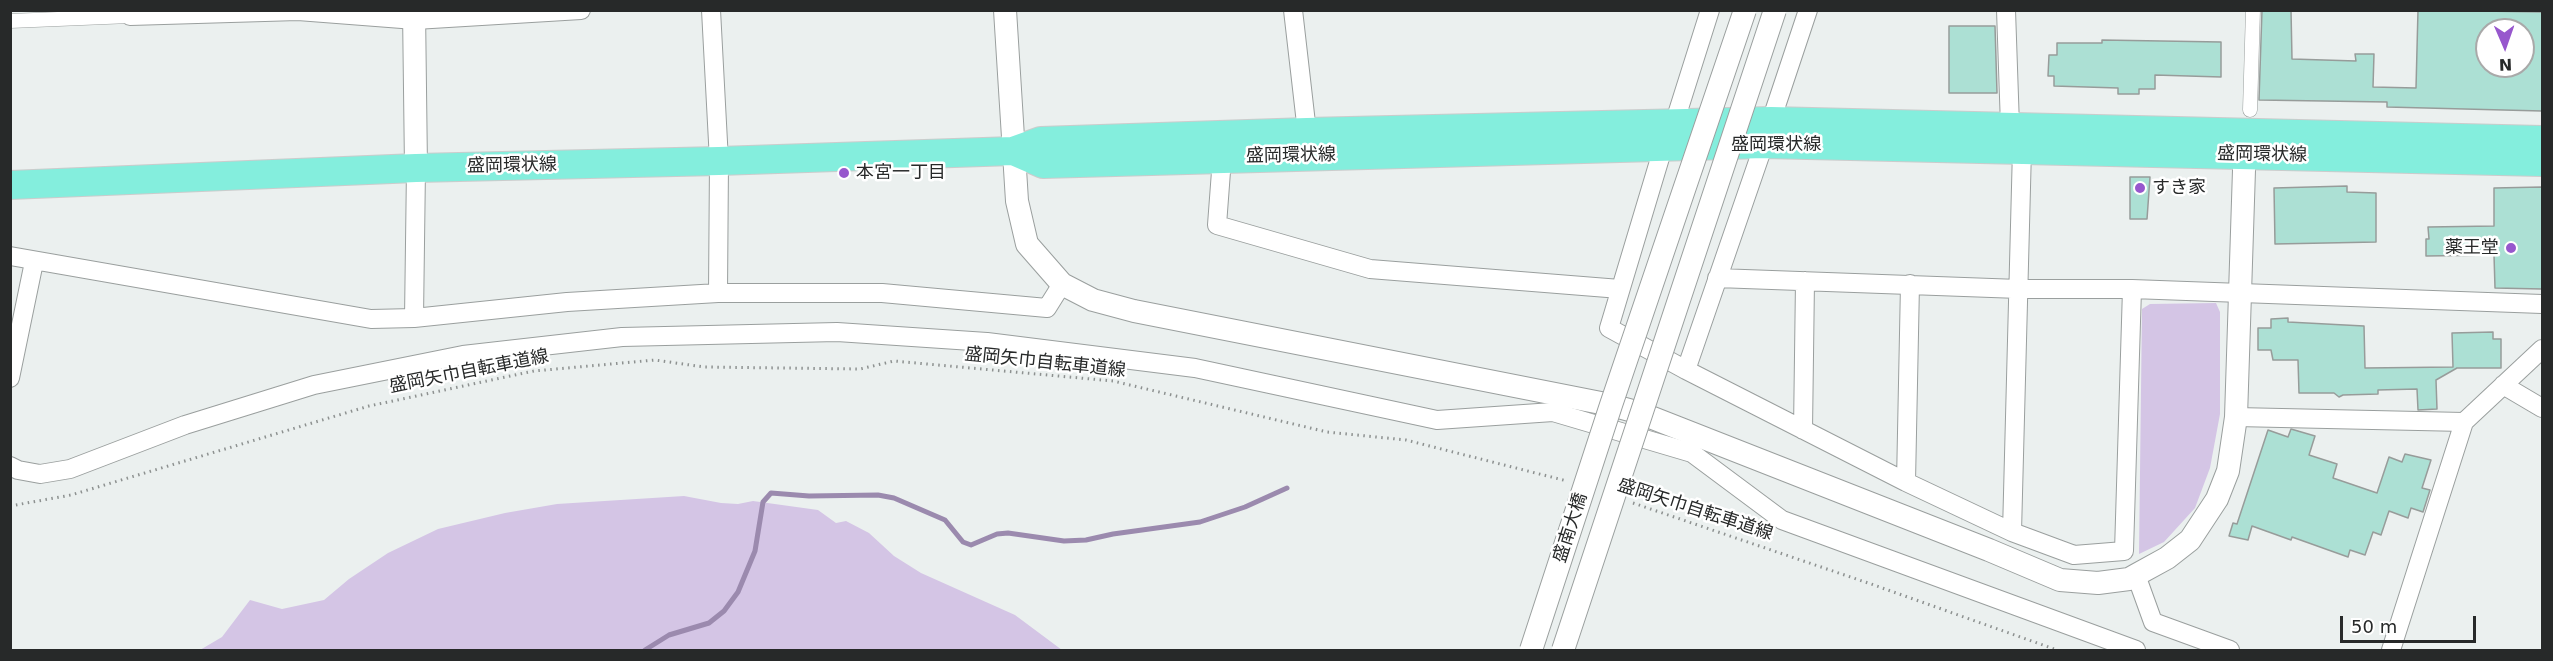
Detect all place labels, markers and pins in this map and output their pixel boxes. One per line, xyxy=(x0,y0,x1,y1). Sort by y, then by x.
place label: 本宮一丁目 xyxy=(856,162,946,184)
marker: 本宮一丁目 xyxy=(837,166,851,180)
place label: すき家 xyxy=(2152,177,2206,199)
marker: すき家 xyxy=(2133,181,2147,195)
place label: 薬王堂 xyxy=(2445,237,2499,259)
marker: 薬王堂 xyxy=(2504,241,2518,255)

